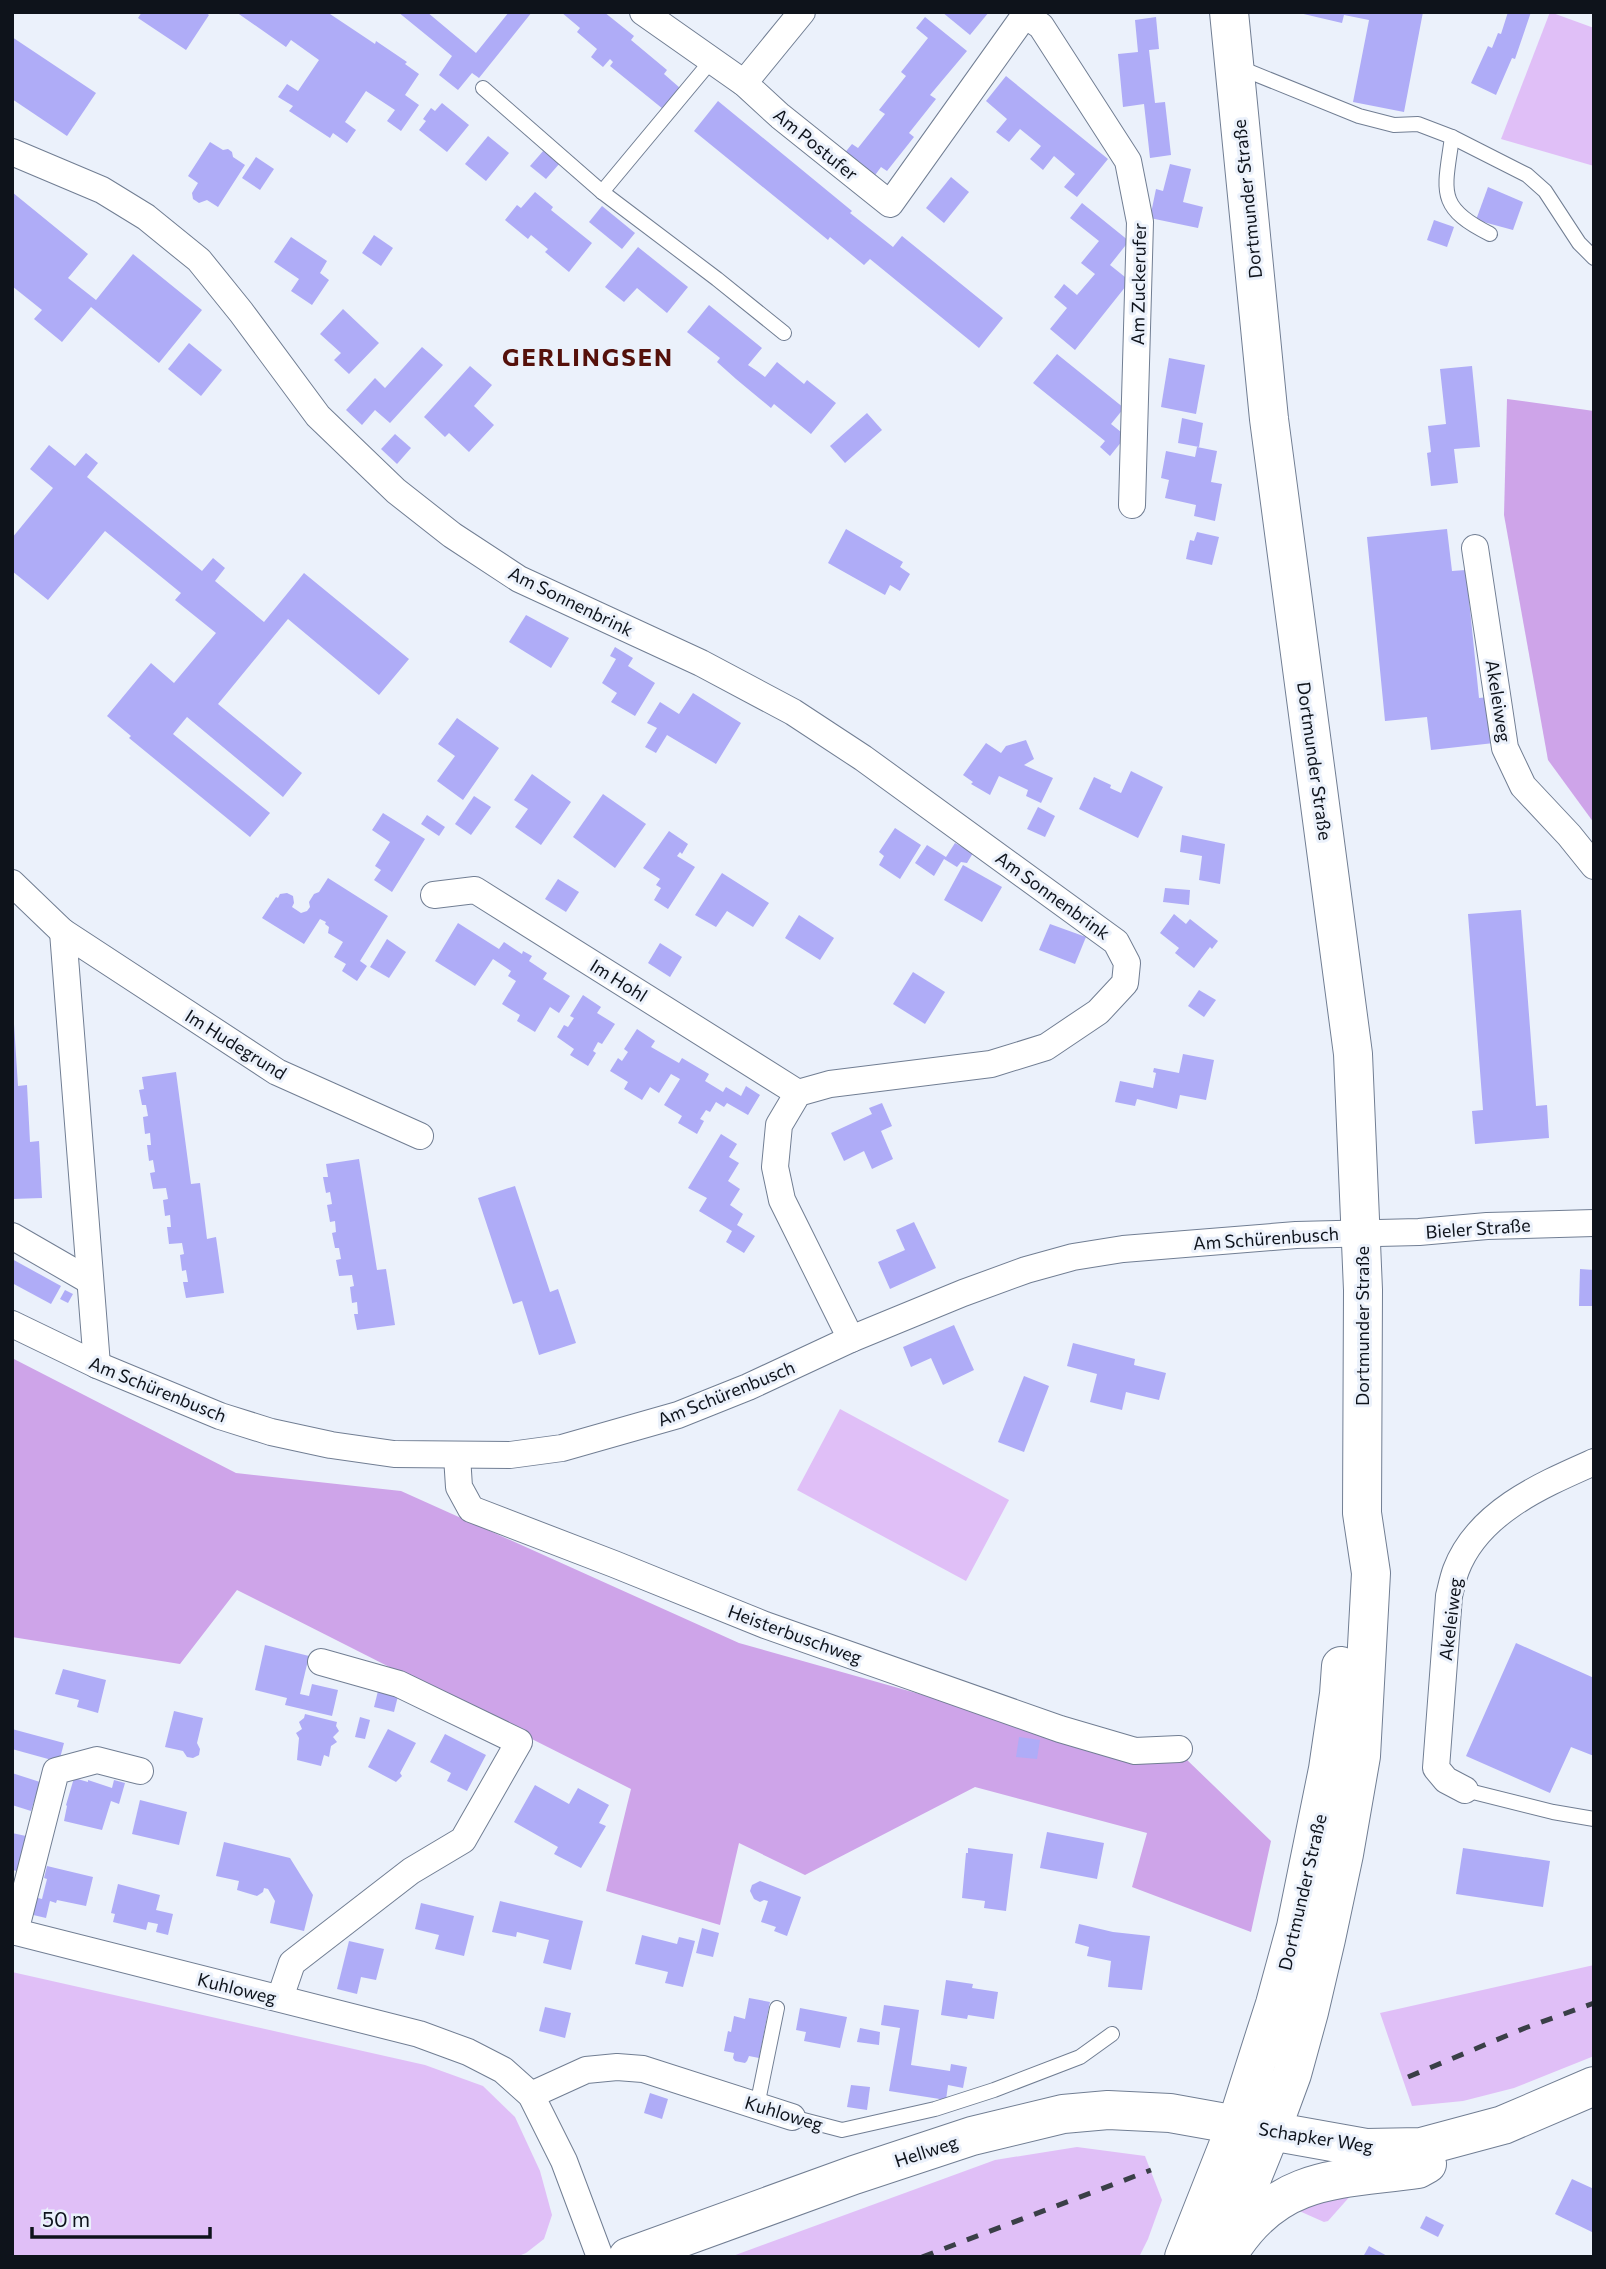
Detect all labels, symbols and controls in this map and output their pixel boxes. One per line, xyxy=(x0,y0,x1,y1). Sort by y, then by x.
street label: Am Postufer xyxy=(769,103,863,185)
street label: Dortmunder Straße xyxy=(1228,118,1266,280)
street label: Am Zuckerufer xyxy=(1126,223,1150,345)
district label: GERLINGSEN xyxy=(502,342,674,371)
street label: Am Sonnenbrink xyxy=(505,561,637,641)
street label: Akeleiweg xyxy=(1482,658,1516,744)
street label: Dortmunder Straße xyxy=(1293,680,1337,842)
street label: Am Sonnenbrink xyxy=(992,846,1115,944)
street label: Im Hohl xyxy=(586,954,652,1006)
street label: Im Hudegrund xyxy=(181,1004,291,1084)
street label: Bieler Straße xyxy=(1425,1213,1531,1243)
street label: Am Schürenbusch xyxy=(1192,1222,1340,1254)
street label: Dortmunder Straße xyxy=(1351,1246,1373,1406)
street label: Am Schürenbusch xyxy=(86,1351,230,1427)
street label: Am Schürenbusch xyxy=(654,1355,798,1431)
street label: Akeleiweg xyxy=(1434,1576,1466,1662)
street label: Heisterbuschweg xyxy=(725,1600,865,1669)
street label: Dortmunder Straße xyxy=(1273,1812,1331,1972)
street label: Kuhloweg xyxy=(195,1968,279,2008)
street label: Kuhloweg xyxy=(742,2091,826,2135)
street label: Schapker Weg xyxy=(1257,2117,1375,2157)
street label: Hellweg xyxy=(891,2130,961,2172)
scale bar xyxy=(32,2196,210,2240)
text: 50 m xyxy=(42,2206,90,2231)

